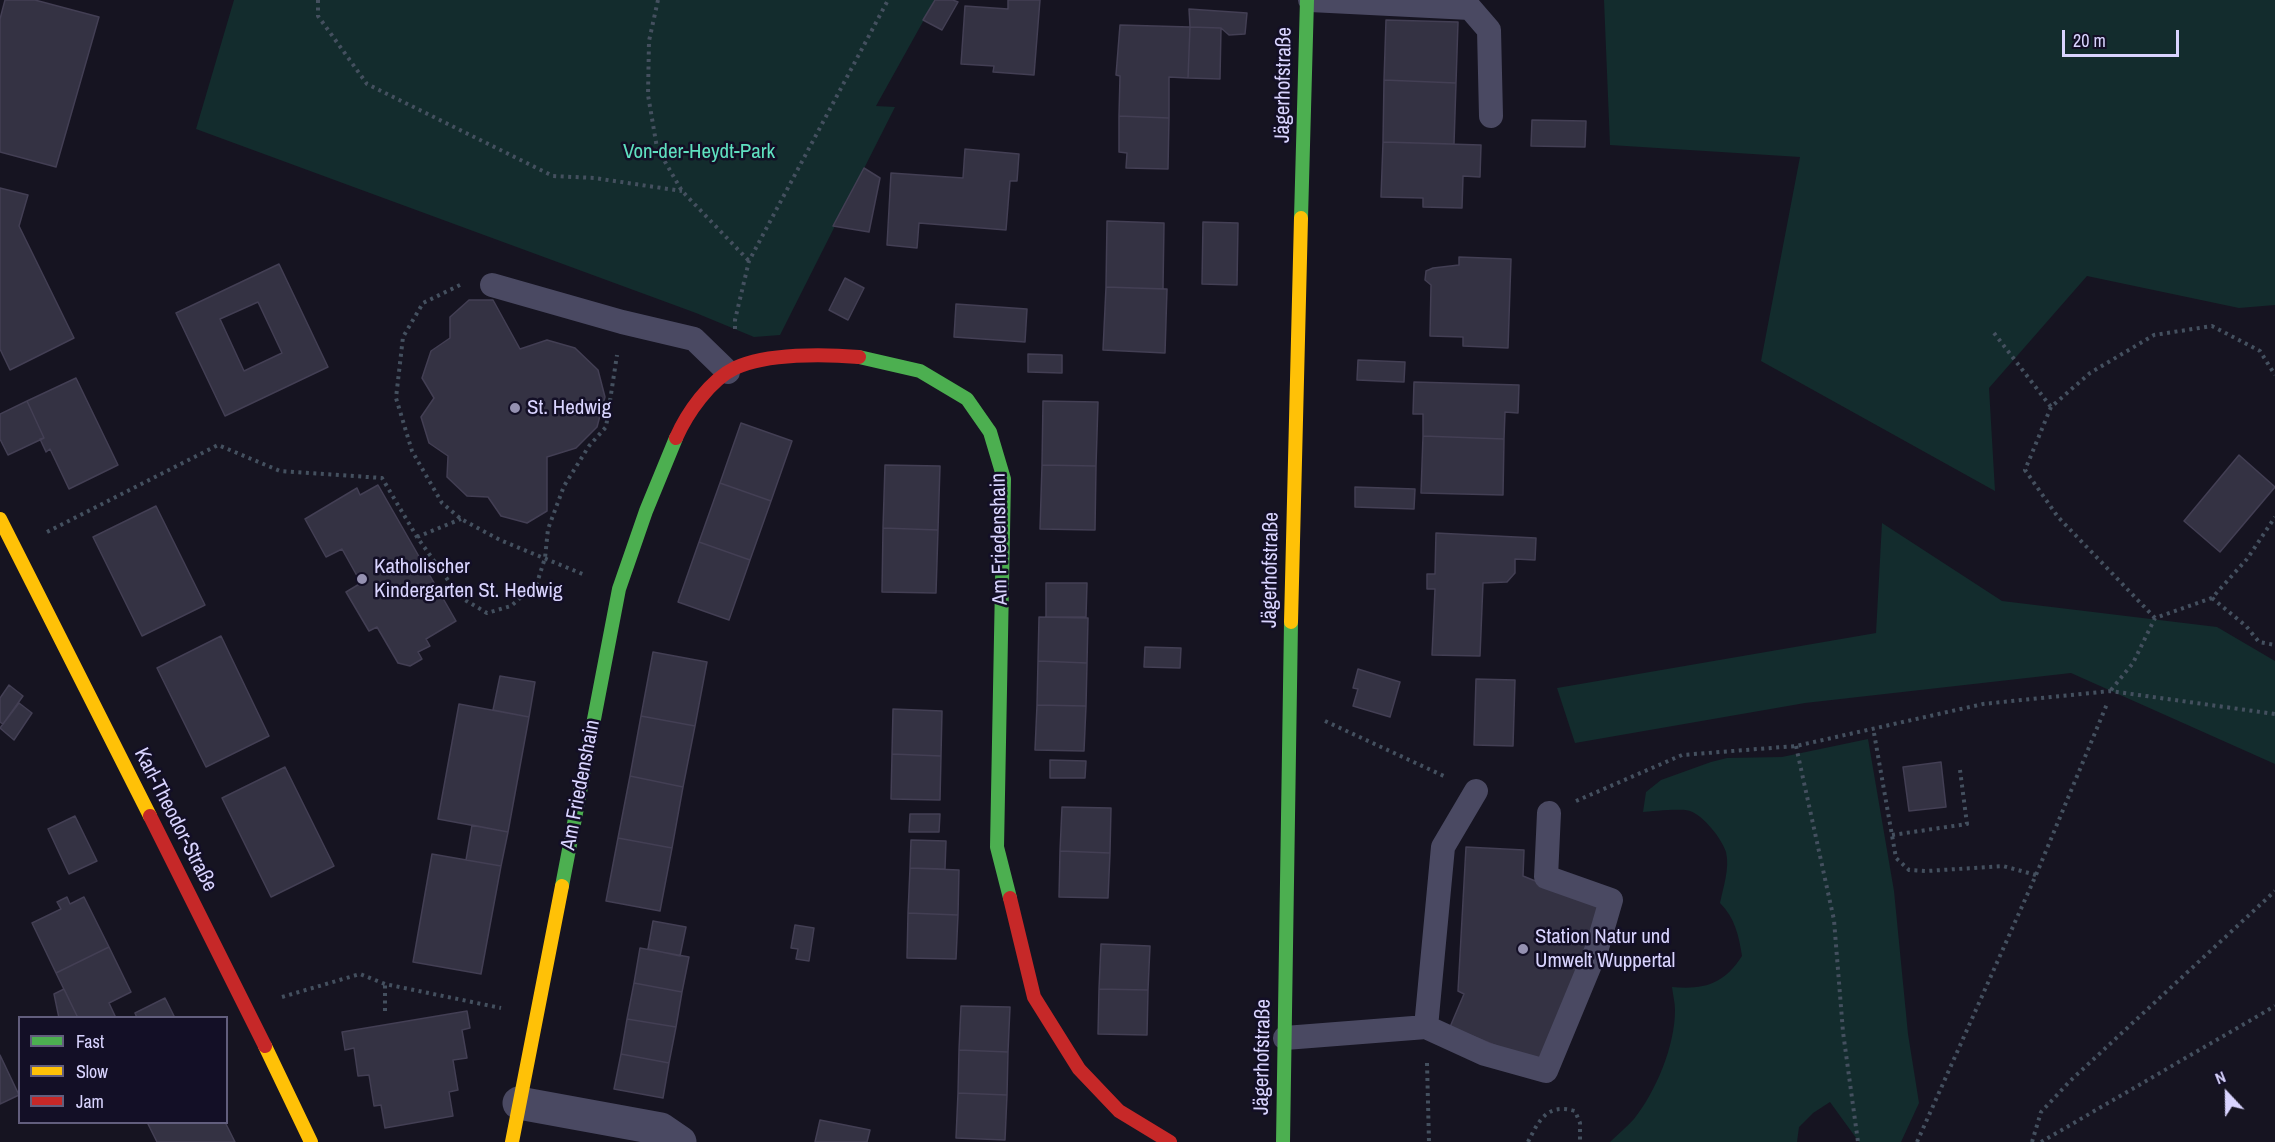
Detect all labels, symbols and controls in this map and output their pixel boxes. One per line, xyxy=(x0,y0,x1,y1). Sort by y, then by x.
scale bar xyxy=(2065,18,2182,56)
street label: Jägerhofstraße xyxy=(1270,27,1298,143)
text: 20 m xyxy=(2073,28,2106,53)
park label: Von-der-Heydt-Park xyxy=(623,139,775,165)
place label: St. Hedwig xyxy=(527,395,611,421)
marker: St. Hedwig xyxy=(508,401,522,415)
street label: Am Friedenshain xyxy=(986,473,1014,605)
street label: Jägerhofstraße xyxy=(1257,512,1285,628)
place label: Katholischer Kindergarten St. Hedwig xyxy=(374,554,563,604)
marker: Katholischer Kindergarten St. Hedwig xyxy=(355,572,369,586)
street label: Am Friedenshain xyxy=(556,718,606,852)
street label: Karl-Theodor-Straße xyxy=(128,744,222,896)
place label: Station Natur und Umwelt Wuppertal xyxy=(1535,924,1675,974)
marker: Station Natur und Umwelt Wuppertal xyxy=(1516,942,1530,956)
street label: Jägerhofstraße xyxy=(1249,999,1277,1115)
legend xyxy=(18,1016,228,1124)
text: Fast xyxy=(76,1029,104,1054)
text: Slow xyxy=(76,1059,108,1084)
north arrow xyxy=(2197,1064,2257,1124)
text: N xyxy=(2212,1065,2229,1089)
text: Jam xyxy=(76,1089,104,1114)

